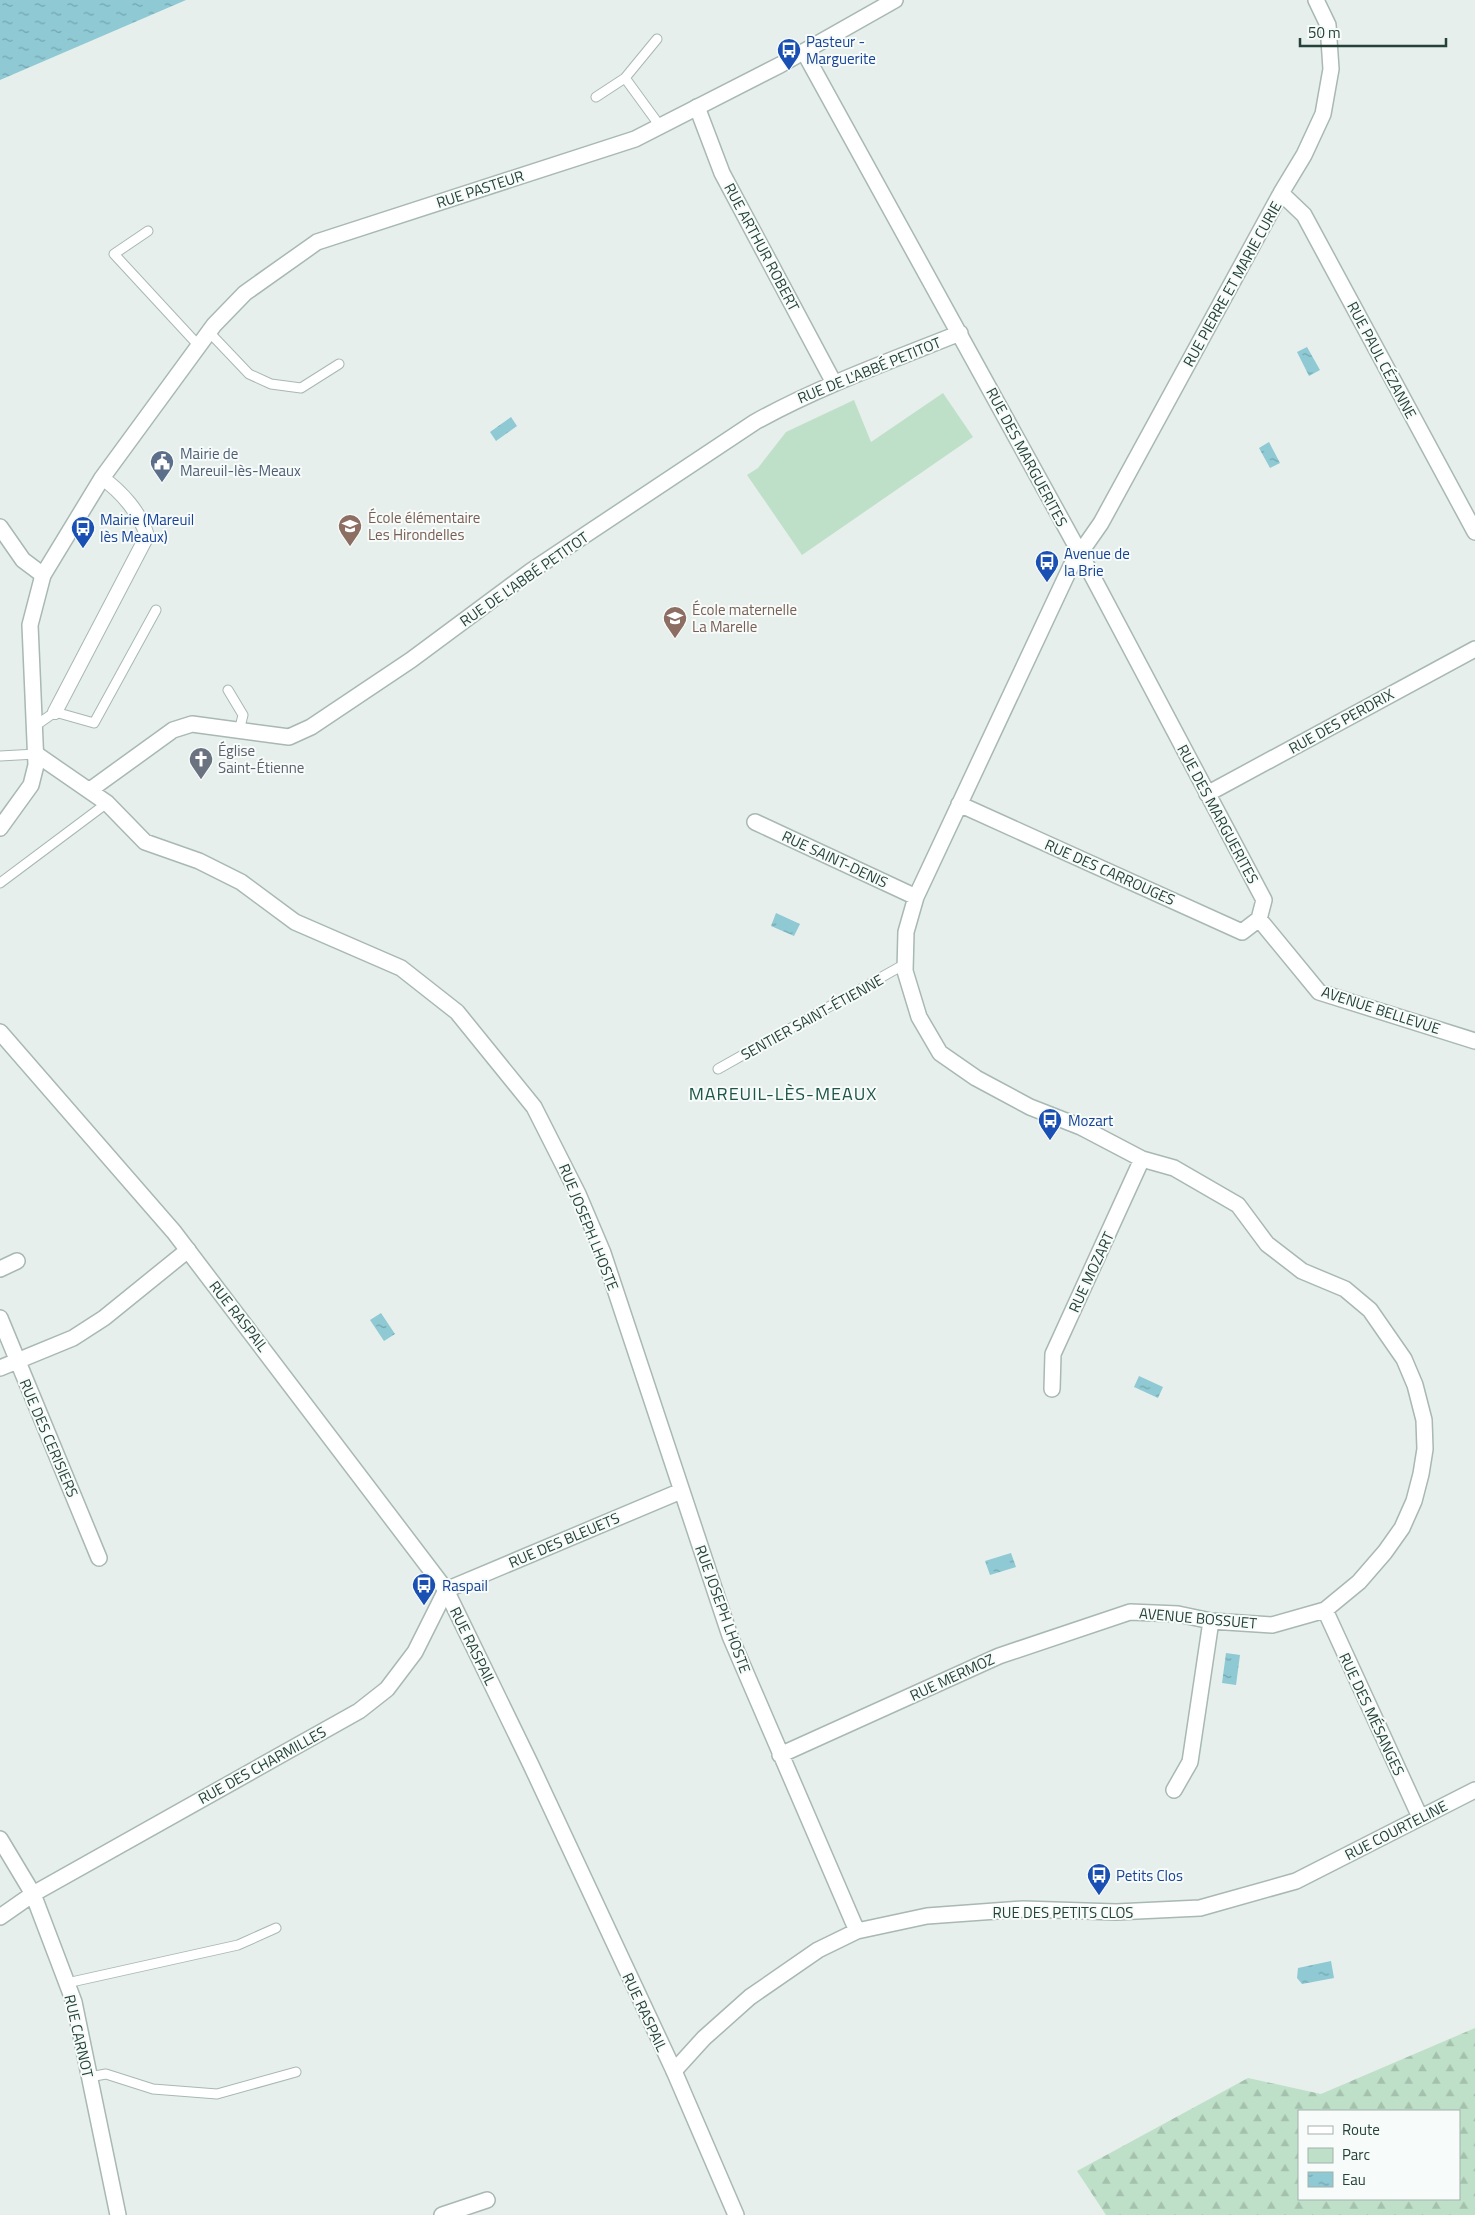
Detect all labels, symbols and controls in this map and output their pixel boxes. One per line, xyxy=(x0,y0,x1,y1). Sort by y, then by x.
scale bar xyxy=(1300,15,1446,47)
text: 50 m xyxy=(1308,21,1341,44)
place label: Pasteur - Marguerite xyxy=(806,30,876,70)
bus stop icon: Pasteur - Marguerite xyxy=(776,37,802,71)
street label: RUE PASTEUR xyxy=(433,164,527,214)
street label: RUE ARTHUR ROBERT xyxy=(718,179,806,315)
street label: RUE PIERRE ET MARIE CURIE xyxy=(1177,197,1287,371)
street label: RUE PAUL CÉZANNE xyxy=(1341,297,1423,423)
street label: RUE DE L'ABBÉ PETITOT xyxy=(794,331,944,409)
street label: RUE DES MARGUERITES xyxy=(980,383,1074,531)
place label: Mairie de Mareuil-lès-Meaux xyxy=(180,442,301,482)
public building icon: Mairie de Mareuil-lès-Meaux xyxy=(149,449,175,483)
place label: École élémentaire Les Hirondelles xyxy=(368,506,480,546)
place label: Mairie (Mareuil lès Meaux) xyxy=(100,508,194,548)
school or university icon: École élémentaire Les Hirondelles xyxy=(337,513,363,547)
bus stop icon: Mairie (Mareuil lès Meaux) xyxy=(70,515,96,549)
street label: RUE DE L'ABBÉ PETITOT xyxy=(455,526,593,632)
place label: Avenue de la Brie xyxy=(1064,542,1130,582)
bus stop icon: Avenue de la Brie xyxy=(1034,549,1060,583)
place label: École maternelle La Marelle xyxy=(692,598,797,638)
school or university icon: École maternelle La Marelle xyxy=(662,605,688,639)
street label: RUE DES PERDRIX xyxy=(1284,682,1398,759)
place label: Église Saint-Étienne xyxy=(218,739,304,779)
street label: RUE DES MARGUERITES xyxy=(1171,740,1265,888)
church icon: Église Saint-Étienne xyxy=(188,746,214,780)
street label: RUE SAINT-DENIS xyxy=(778,824,892,894)
street label: RUE DES CARROUGES xyxy=(1041,833,1179,911)
street label: SENTIER SAINT-ÉTIENNE xyxy=(736,968,888,1066)
street label: AVENUE BELLEVUE xyxy=(1319,980,1443,1040)
district label: MAREUIL-LÈS-MEAUX xyxy=(689,1080,877,1107)
bus stop icon: Mozart xyxy=(1037,1107,1063,1141)
place label: Mozart xyxy=(1068,1109,1114,1132)
street label: RUE JOSEPH LHOSTE xyxy=(553,1160,625,1294)
street label: RUE MOZART xyxy=(1062,1228,1120,1316)
street label: RUE RASPAIL xyxy=(204,1275,274,1357)
street label: RUE DES CERISIERS xyxy=(14,1375,84,1501)
street label: RUE DES BLEUETS xyxy=(505,1506,623,1574)
street label: RUE JOSEPH LHOSTE xyxy=(689,1542,757,1676)
bus stop icon: Raspail xyxy=(411,1572,437,1606)
place label: Raspail xyxy=(442,1574,488,1597)
street label: AVENUE BOSSUET xyxy=(1138,1601,1258,1635)
street label: RUE RASPAIL xyxy=(444,1603,502,1689)
street label: RUE MERMOZ xyxy=(906,1647,998,1707)
street label: RUE DES MÉSANGES xyxy=(1333,1649,1411,1779)
street label: RUE DES CHARMILLES xyxy=(194,1720,330,1810)
street label: RUE COURTELINE xyxy=(1341,1794,1451,1866)
bus stop icon: Petits Clos xyxy=(1086,1862,1112,1896)
place label: Petits Clos xyxy=(1116,1864,1183,1887)
street label: RUE DES PETITS CLOS xyxy=(992,1901,1134,1924)
street label: RUE RASPAIL xyxy=(617,1969,673,2055)
street label: RUE CARNOT xyxy=(58,1992,100,2080)
legend xyxy=(1298,2110,1460,2200)
text: Route xyxy=(1342,2118,1380,2141)
text: Parc xyxy=(1342,2143,1370,2166)
text: Eau xyxy=(1342,2168,1366,2191)

